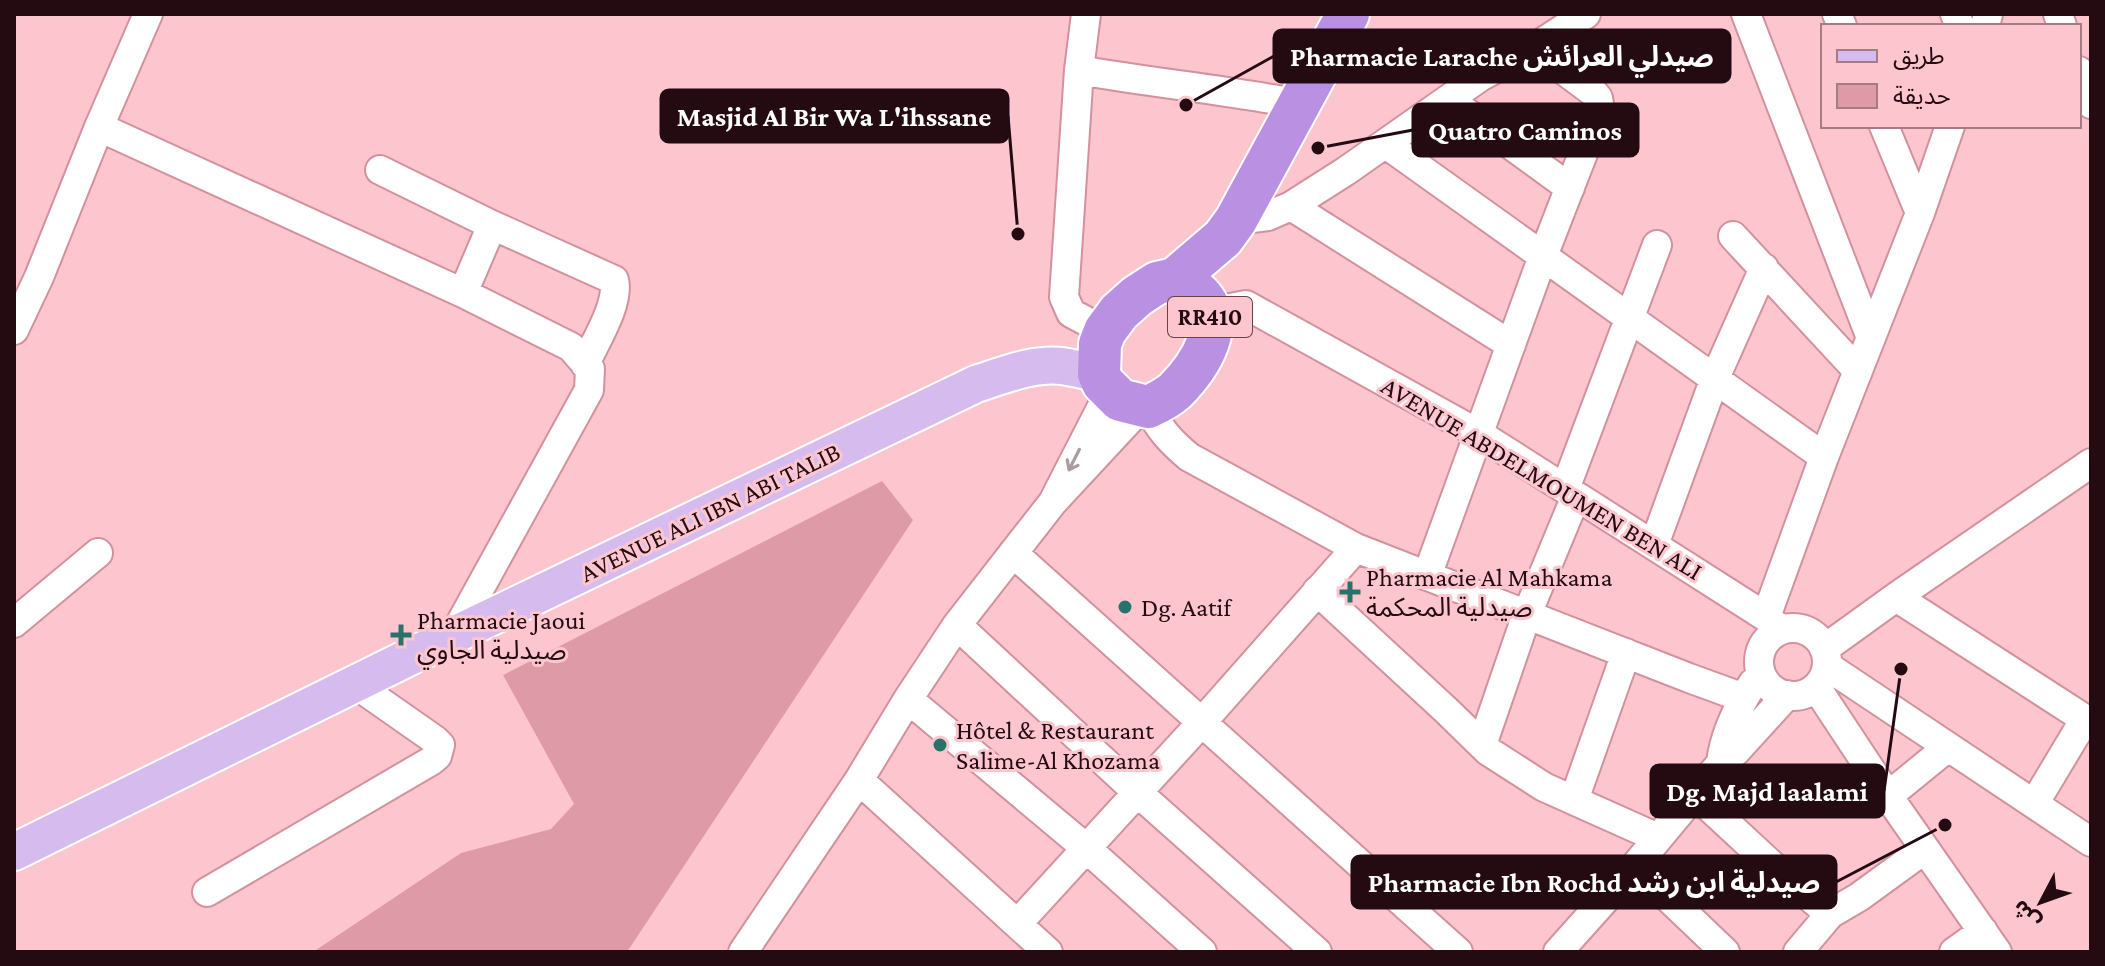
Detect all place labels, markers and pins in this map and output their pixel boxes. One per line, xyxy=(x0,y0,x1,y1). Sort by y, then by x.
callout: Pharmacie Larache صيدلي العرائش xyxy=(1274,30,1730,82)
callout: Masjid Al Bir Wa L'ihssane xyxy=(661,90,1008,142)
callout: Quatro Caminos xyxy=(1413,104,1638,156)
place label: Pharmacie Al Mahkama صيدلية المحكمة xyxy=(1366,563,1612,622)
marker: Pharmacie Al Mahkama صيدلية المحكمة xyxy=(1341,583,1359,601)
place label: Dg. Aatif xyxy=(1141,593,1232,622)
marker: Dg. Aatif xyxy=(1116,598,1134,616)
place label: Pharmacie Jaoui صيدلية الجاوي xyxy=(417,606,586,670)
marker: Pharmacie Jaoui صيدلية الجاوي xyxy=(392,626,410,644)
place label: Hôtel & Restaurant Salime-Al Khozama xyxy=(956,716,1160,775)
marker: Hôtel & Restaurant Salime-Al Khozama xyxy=(931,736,949,754)
callout: Dg. Majd laalami xyxy=(1651,765,1884,817)
callout: Pharmacie Ibn Rochd صيدلية ابن رشد xyxy=(1352,856,1836,908)

